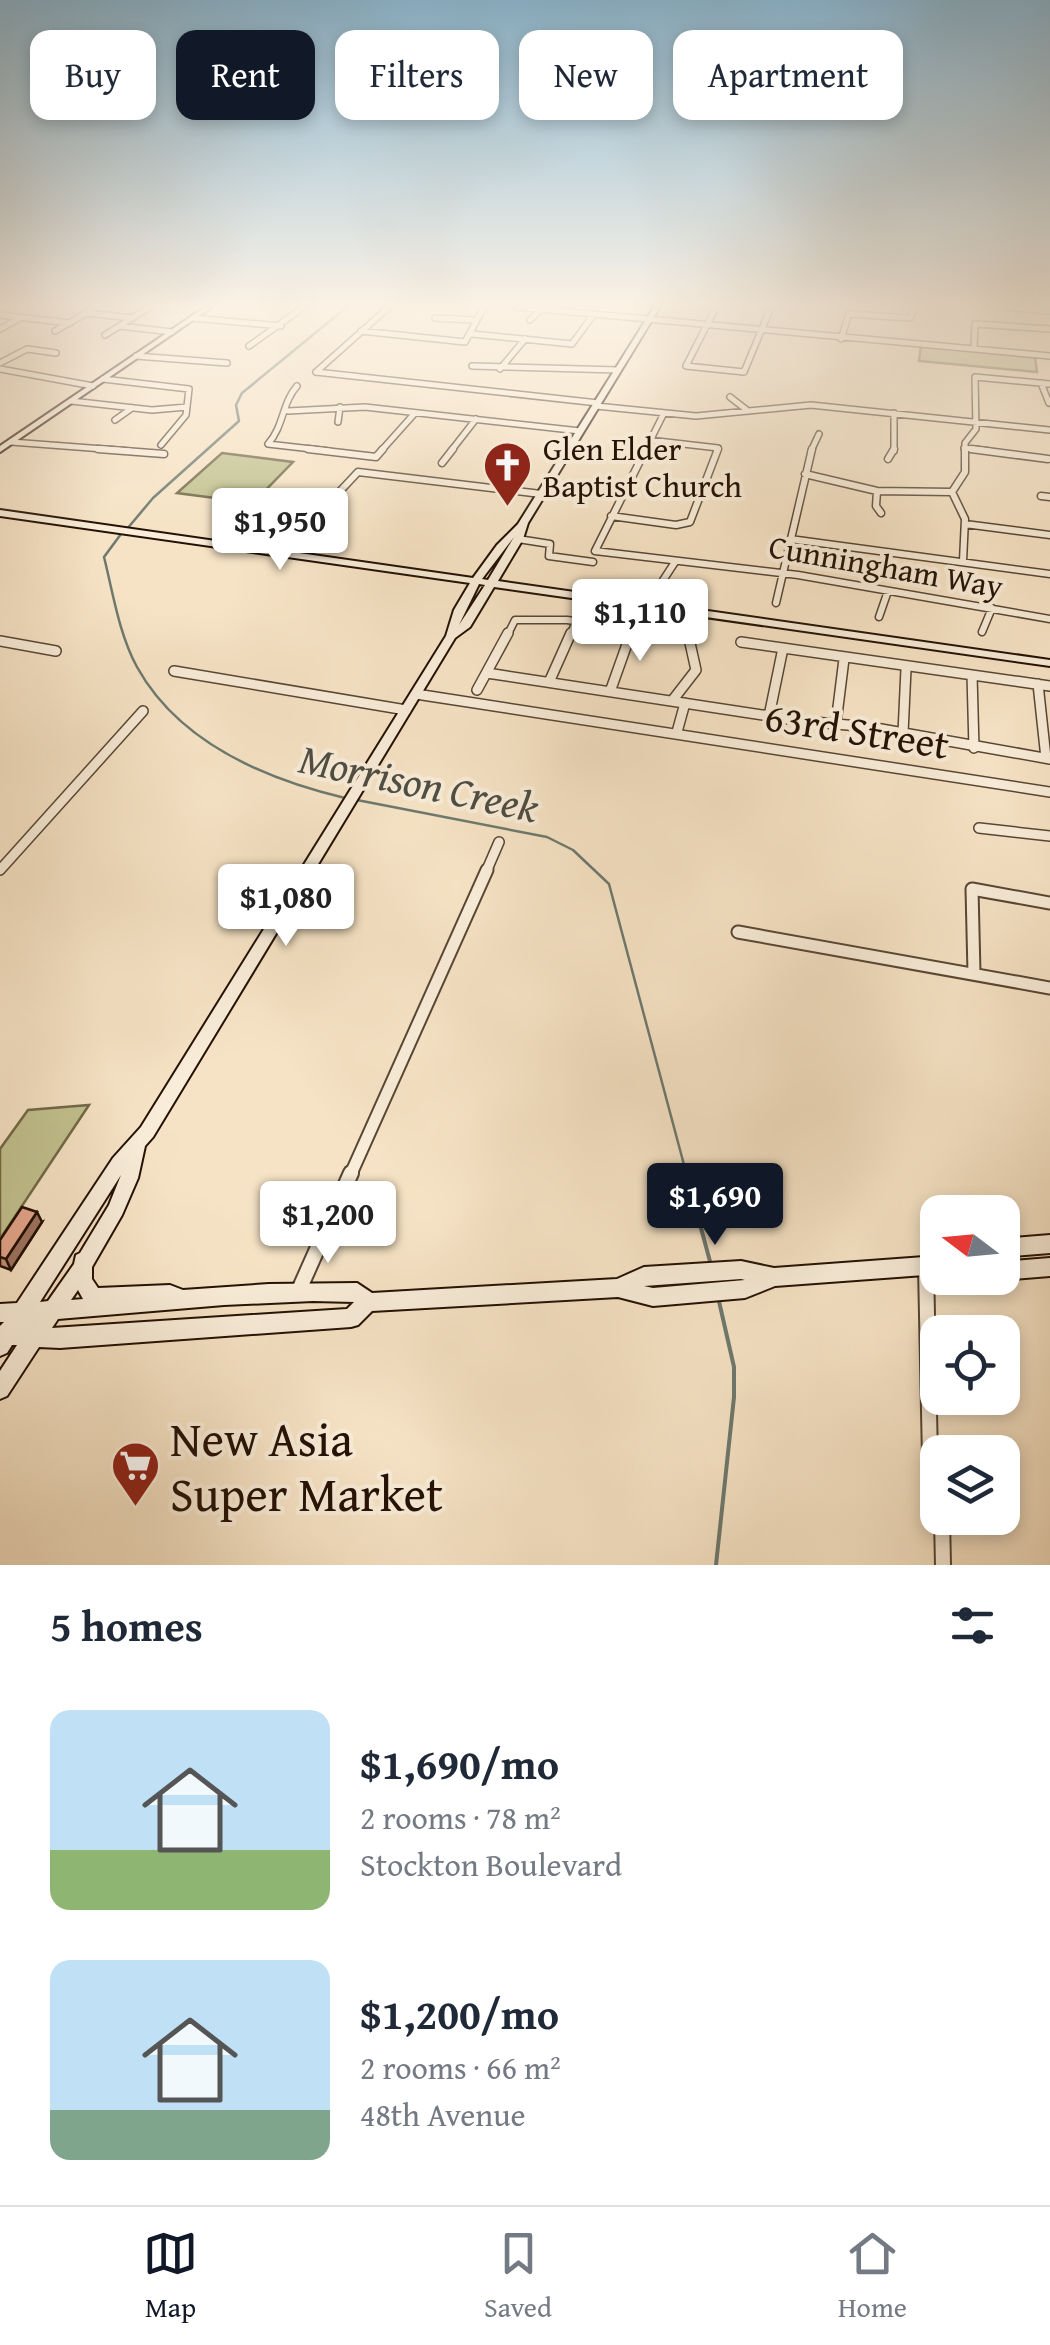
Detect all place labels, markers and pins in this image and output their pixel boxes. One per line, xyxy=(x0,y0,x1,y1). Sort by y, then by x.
place label: Glen Elder Baptist Church xyxy=(543,425,742,509)
church icon: Glen Elder Baptist Church xyxy=(482,440,534,508)
pin: $1,950 xyxy=(199,488,361,573)
pin: $1,110 xyxy=(559,579,721,664)
pin: $1,080 xyxy=(205,864,367,949)
pin: $1,690 xyxy=(634,1163,796,1248)
pin: $1,200 xyxy=(247,1181,409,1266)
place label: New Asia Super Market xyxy=(170,1403,443,1529)
supermarket icon: New Asia Super Market xyxy=(109,1440,161,1508)

